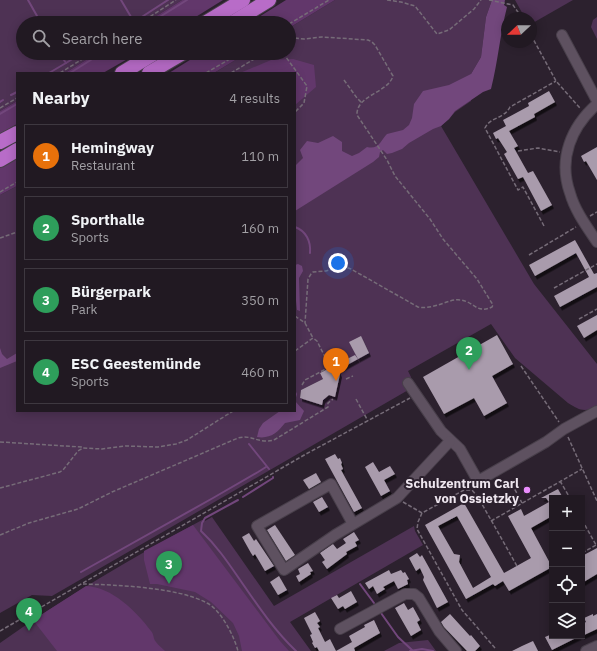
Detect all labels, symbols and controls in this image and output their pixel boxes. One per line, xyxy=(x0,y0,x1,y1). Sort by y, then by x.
north arrow xyxy=(501,12,537,48)
search box xyxy=(16,16,296,60)
icon: search xyxy=(30,27,52,49)
text: Search here xyxy=(62,29,142,48)
text: Nearby xyxy=(32,87,90,109)
text: 4 results xyxy=(229,90,280,107)
text: Hemingway xyxy=(71,138,154,157)
text: 1 xyxy=(42,148,50,165)
text: 110 m xyxy=(241,148,279,165)
text: Restaurant xyxy=(71,157,135,174)
text: Sporthalle xyxy=(71,210,145,229)
text: 2 xyxy=(42,220,50,237)
text: 160 m xyxy=(241,220,279,237)
text: Sports xyxy=(71,229,109,246)
your location xyxy=(328,253,348,273)
text: Bürgerpark xyxy=(71,282,151,301)
text: 3 xyxy=(42,292,50,309)
text: 350 m xyxy=(241,292,279,309)
text: Park xyxy=(71,301,97,318)
pin: 2 xyxy=(456,337,482,370)
pin: 1 xyxy=(323,348,349,381)
text: ESC Geestemünde xyxy=(71,354,201,373)
text: 4 xyxy=(42,364,50,381)
text: 460 m xyxy=(241,364,279,381)
text: Sports xyxy=(71,373,109,390)
place label: Schulzentrum Carl von Ossietzky xyxy=(405,475,519,507)
marker: Schulzentrum Carl von Ossietzky xyxy=(522,485,532,495)
map controls xyxy=(549,495,585,639)
button: + xyxy=(549,495,585,531)
button: − xyxy=(549,531,585,567)
pin: 3 xyxy=(156,551,182,584)
button: locate xyxy=(549,567,585,603)
pin: 4 xyxy=(16,598,42,631)
button: layers xyxy=(549,603,585,639)

